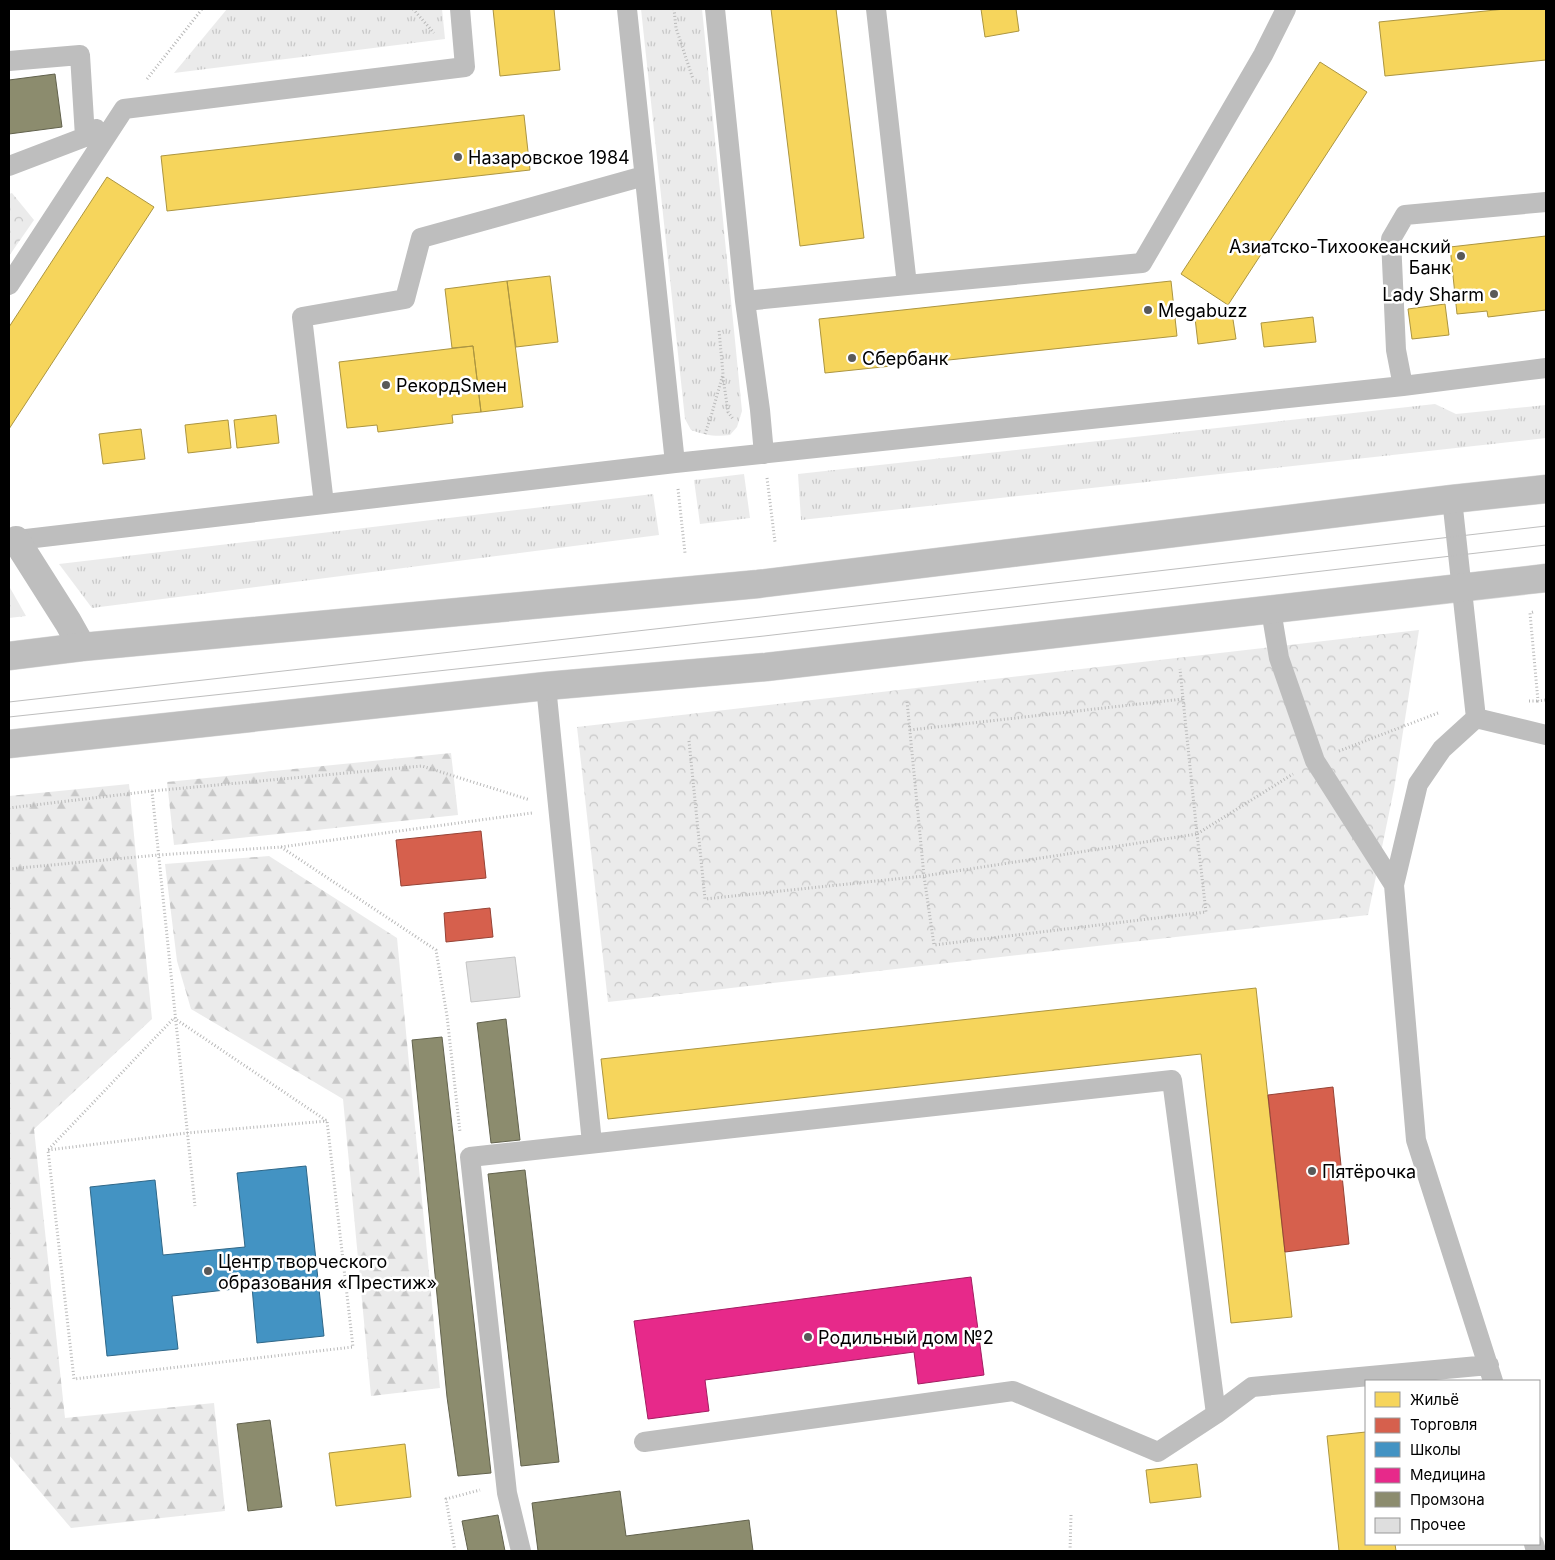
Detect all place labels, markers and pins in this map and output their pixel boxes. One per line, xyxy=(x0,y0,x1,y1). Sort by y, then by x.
place label: Назаровское 1984 xyxy=(468,147,630,168)
marker: Назаровское 1984 xyxy=(452,151,464,163)
place label: Азиатско-Тихоокеанский Банк xyxy=(1229,236,1451,278)
marker: Азиатско-Тихоокеанский Банк xyxy=(1455,250,1467,262)
place label: Lady Sharm xyxy=(1382,284,1484,305)
marker: Lady Sharm xyxy=(1488,288,1500,300)
place label: Megabuzz xyxy=(1158,300,1247,321)
marker: Megabuzz xyxy=(1142,304,1154,316)
place label: Сбербанк xyxy=(862,348,949,369)
marker: Сбербанк xyxy=(846,352,858,364)
place label: РекордSмен xyxy=(396,375,507,396)
marker: РекордSмен xyxy=(380,379,392,391)
place label: Пятёрочка xyxy=(1322,1161,1416,1182)
marker: Пятёрочка xyxy=(1306,1165,1318,1177)
place label: Центр творческого образования «Престиж» xyxy=(218,1251,437,1293)
marker: Центр творческого образования «Престиж» xyxy=(202,1265,214,1277)
place label: Родильный дом №2 xyxy=(818,1327,994,1348)
marker: Родильный дом №2 xyxy=(802,1331,814,1343)

